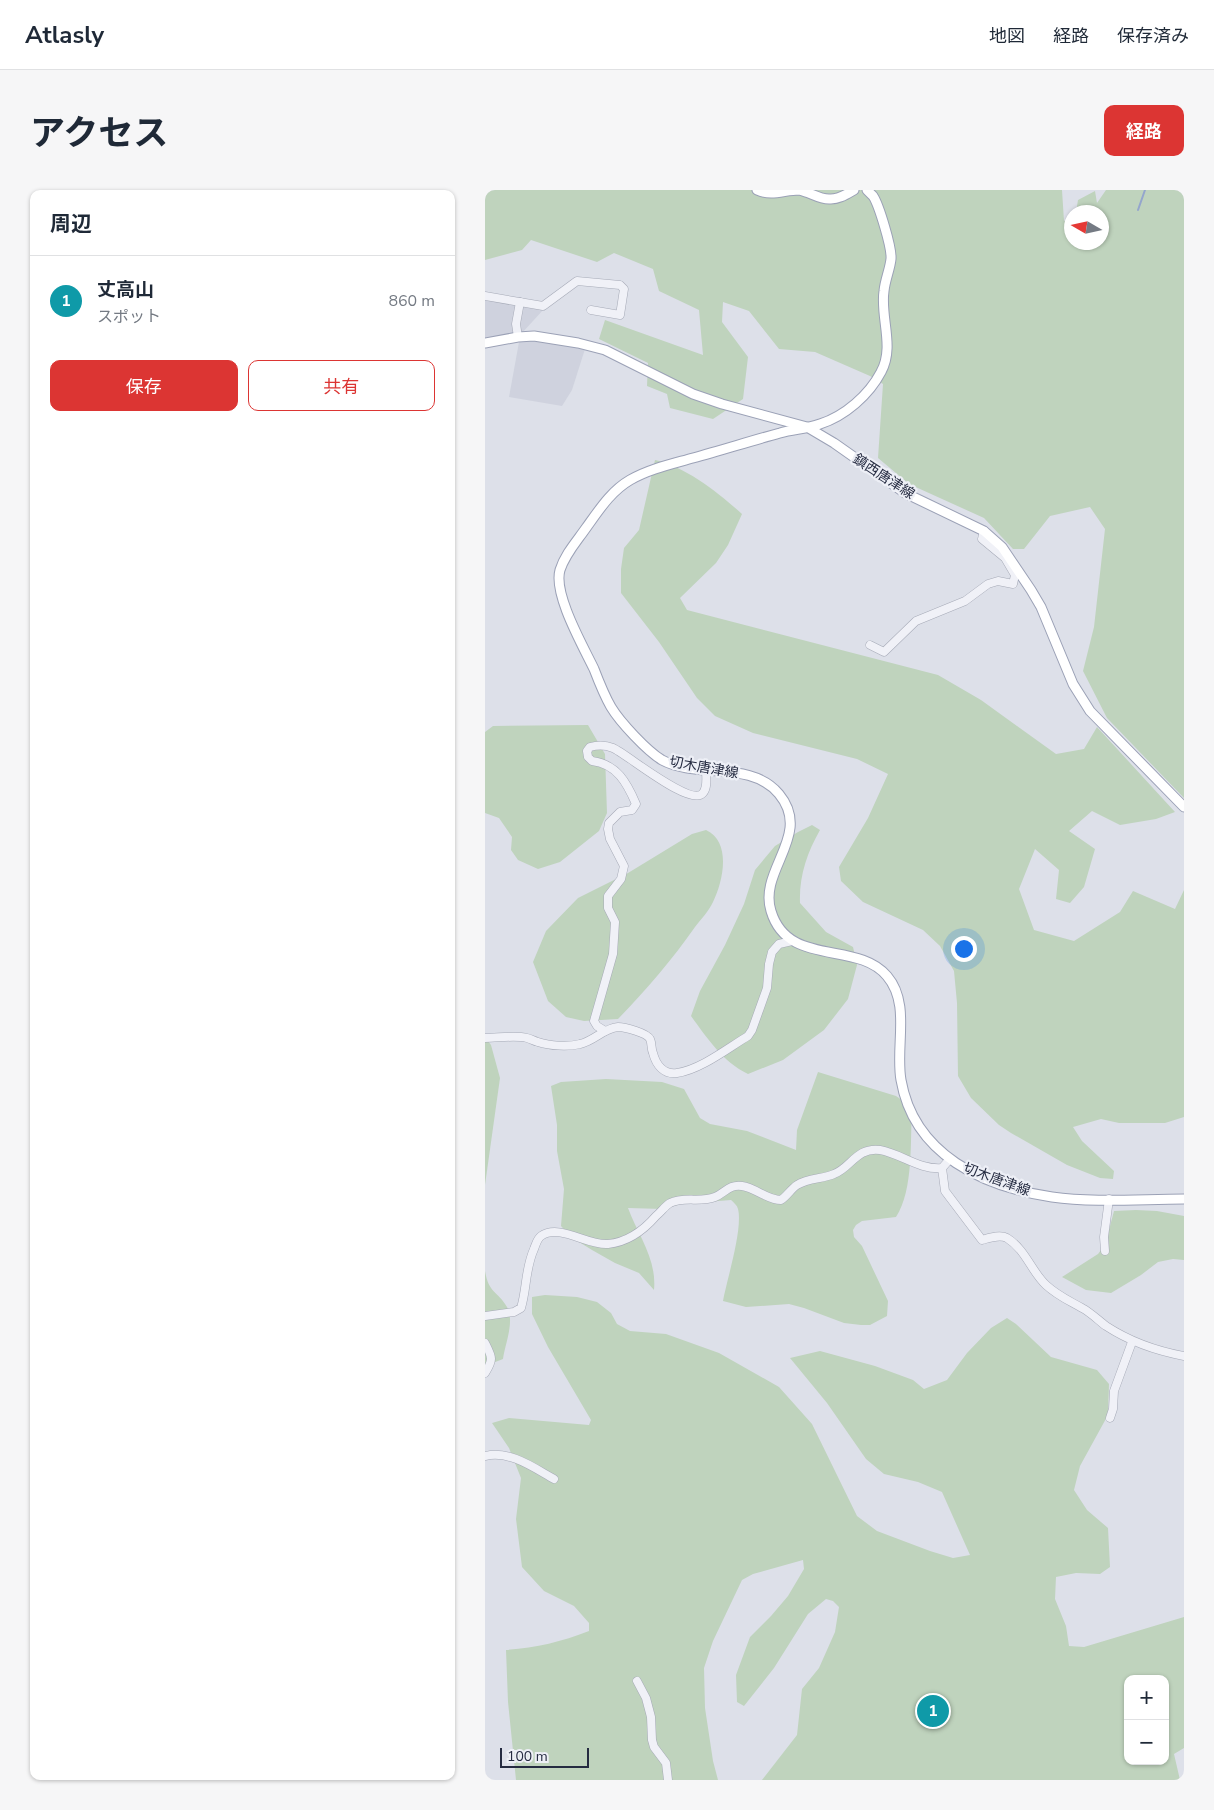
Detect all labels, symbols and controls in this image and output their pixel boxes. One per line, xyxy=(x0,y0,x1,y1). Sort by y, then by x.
text: Atlasly xyxy=(25,19,104,51)
text: 地図 xyxy=(989,24,1025,48)
text: 経路 xyxy=(1053,24,1089,48)
text: 保存済み xyxy=(1117,24,1189,48)
button: 経路 xyxy=(1104,105,1184,156)
text: アクセス xyxy=(30,110,168,157)
north arrow xyxy=(1064,205,1109,250)
text: 周辺 xyxy=(50,210,92,238)
text: 丈高山 xyxy=(97,277,154,303)
text: 1 xyxy=(61,290,71,312)
text: 860 m xyxy=(388,290,435,312)
text: スポット xyxy=(97,306,161,328)
button: 保存 xyxy=(50,360,238,411)
button: 共有 xyxy=(248,360,435,411)
street label: 鎮西唐津線 xyxy=(849,449,918,503)
street label: 切木唐津線 xyxy=(668,752,740,783)
your location xyxy=(951,936,977,962)
street label: 切木唐津線 xyxy=(961,1159,1033,1200)
map controls xyxy=(1124,1675,1169,1765)
button: + xyxy=(1124,1675,1169,1720)
pin: 1 xyxy=(917,1692,949,1730)
button: − xyxy=(1124,1720,1169,1765)
scale bar xyxy=(500,1745,589,1768)
text: 100 m xyxy=(507,1747,548,1766)

